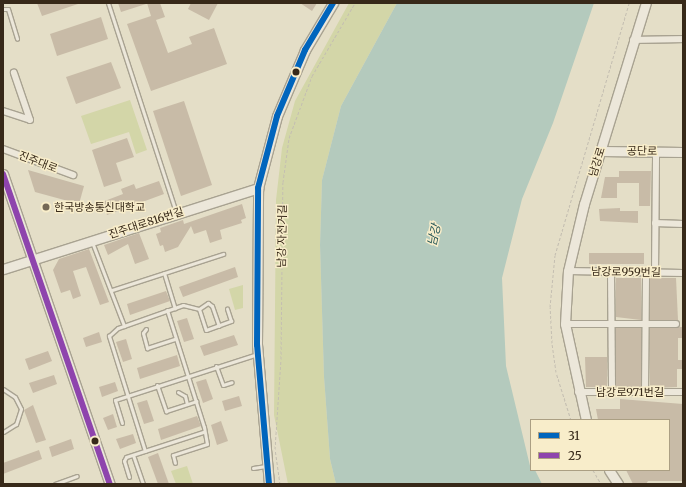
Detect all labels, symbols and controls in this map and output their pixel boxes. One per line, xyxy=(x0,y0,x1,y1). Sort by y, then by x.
unlabelled marker xyxy=(291,67,301,77)
street label: 공단로 xyxy=(627,144,657,158)
street label: 남강로 xyxy=(586,146,608,178)
street label: 진주대로 xyxy=(17,149,59,175)
place label: 한국방송통신대학교 xyxy=(54,200,145,214)
marker: 한국방송통신대학교 xyxy=(41,202,51,212)
street label: 남강 자전거길 xyxy=(275,204,289,268)
street label: 진주대로816번길 xyxy=(107,205,185,241)
water label: 남강 xyxy=(425,223,443,247)
street label: 남강로959번길 xyxy=(591,265,661,279)
street label: 남강로971번길 xyxy=(596,385,664,399)
legend xyxy=(530,419,670,471)
text: 31 xyxy=(568,428,580,443)
unlabelled marker xyxy=(90,436,100,446)
text: 25 xyxy=(568,448,582,463)

